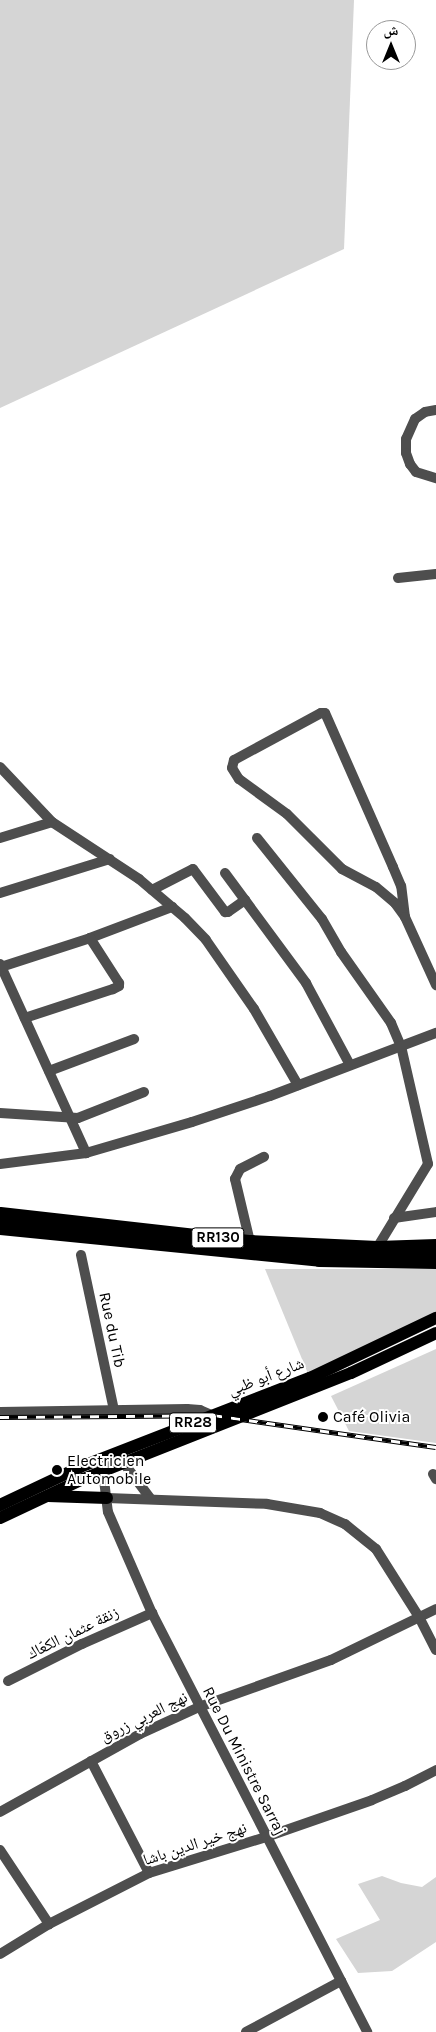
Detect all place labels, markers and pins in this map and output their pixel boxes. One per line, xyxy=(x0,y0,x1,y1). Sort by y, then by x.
place label: Café Olivia xyxy=(333,1407,410,1427)
marker: Café Olivia xyxy=(317,1411,329,1423)
place label: Electricien Automobile xyxy=(67,1451,151,1489)
marker: Electricien Automobile xyxy=(51,1464,63,1476)

